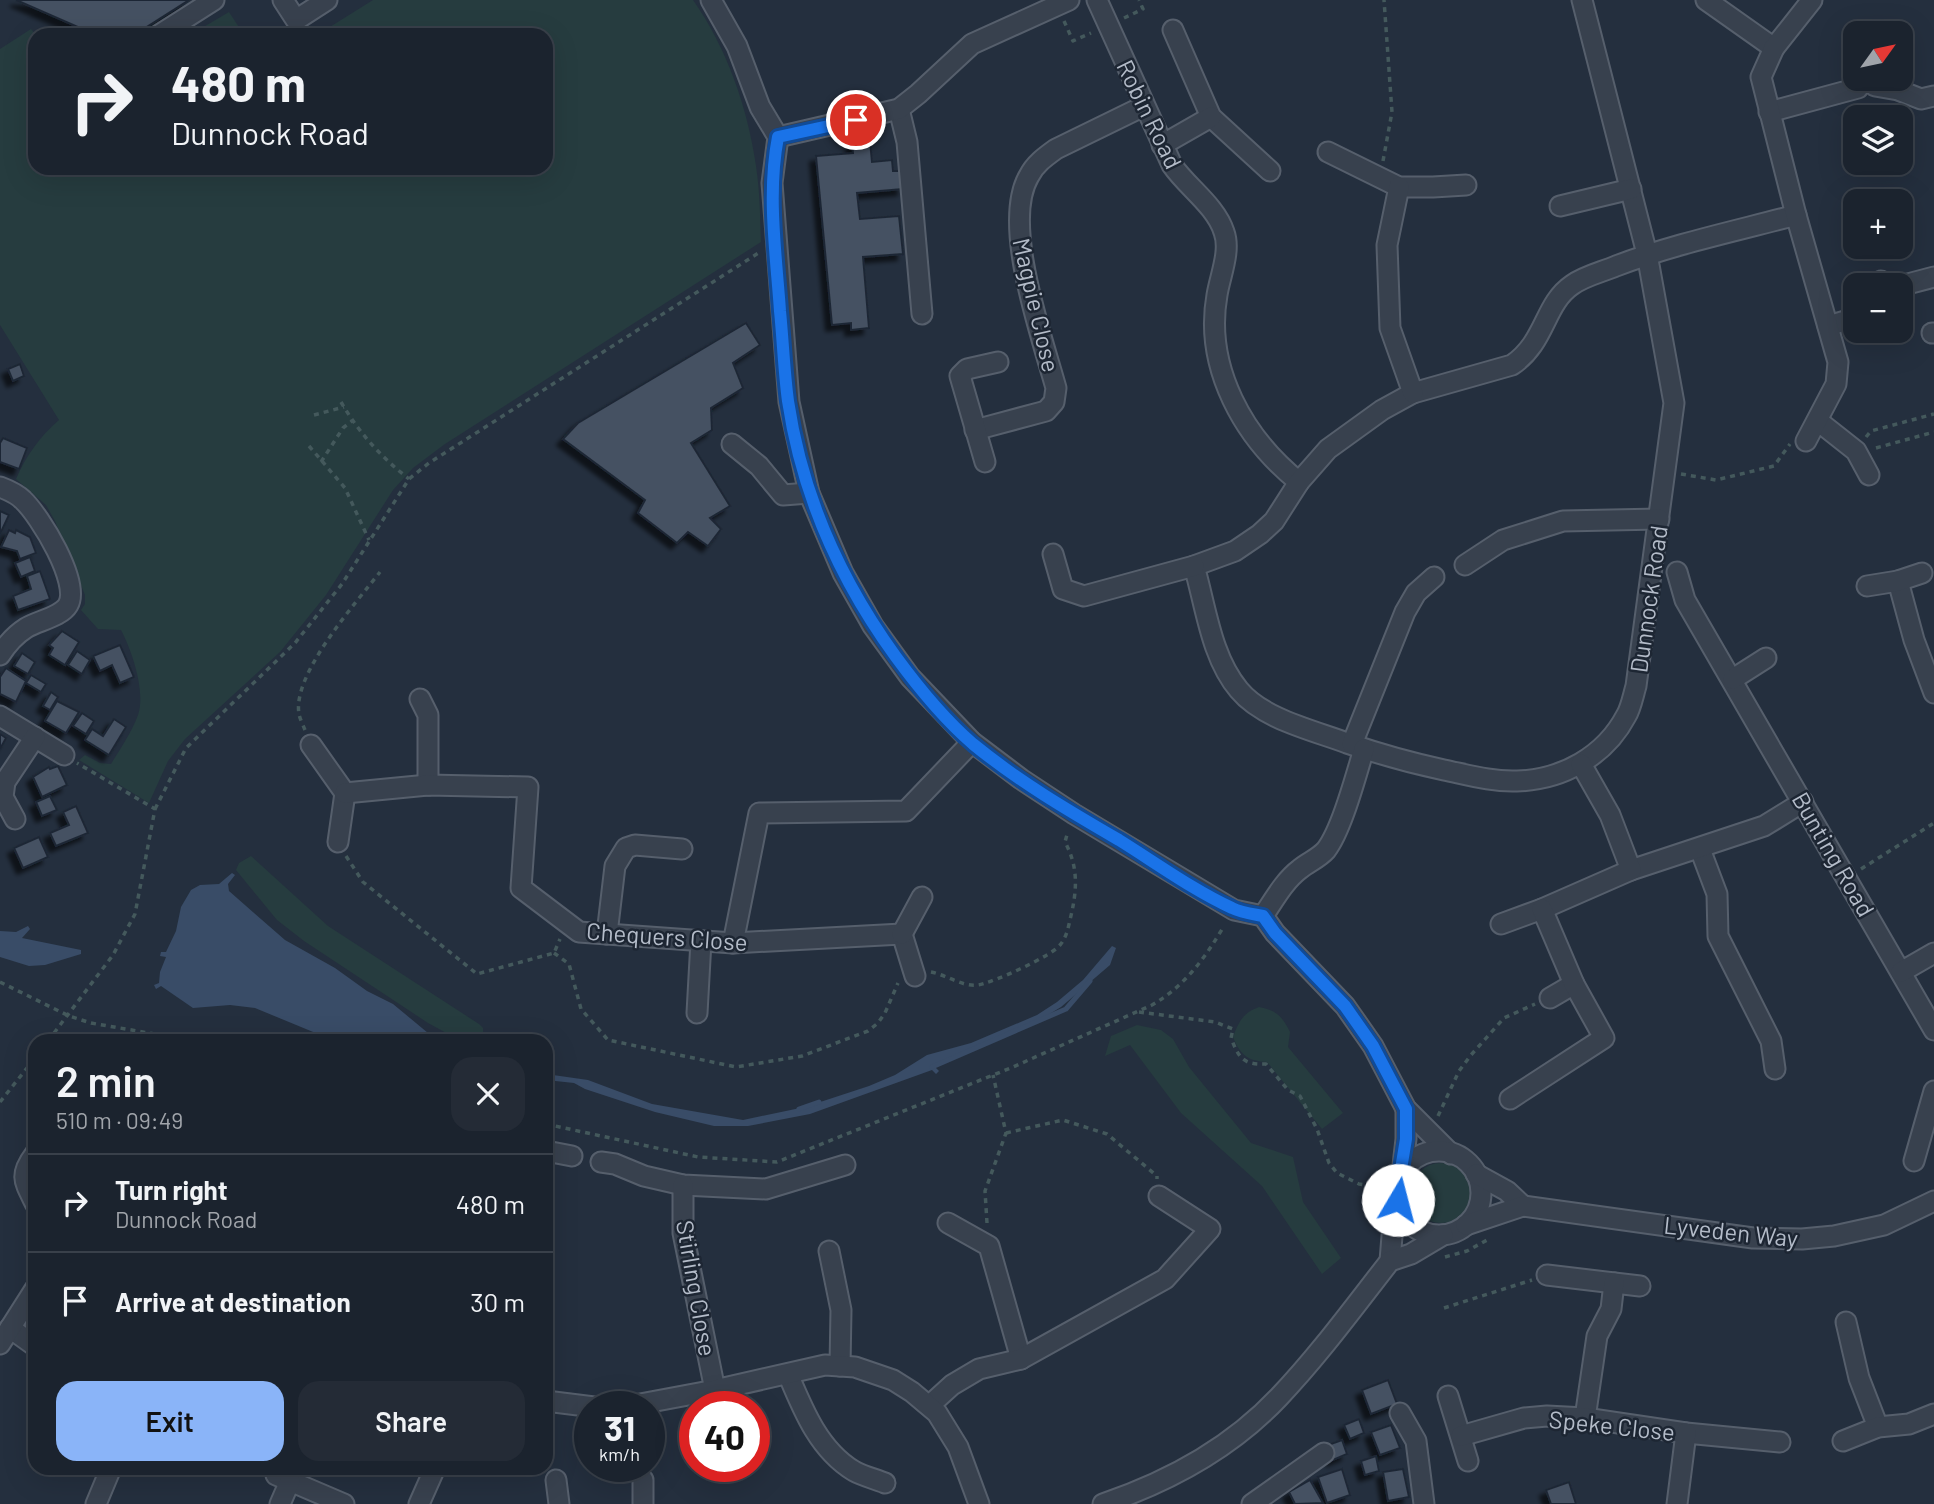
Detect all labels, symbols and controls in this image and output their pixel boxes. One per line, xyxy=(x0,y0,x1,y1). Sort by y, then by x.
north arrow xyxy=(1843,21,1913,91)
map controls xyxy=(1843,21,1913,343)
text: 480 m xyxy=(171,53,306,112)
street label: Robin Road xyxy=(1111,55,1189,173)
icon: right xyxy=(56,56,147,147)
pin xyxy=(826,90,886,150)
icon: arrive xyxy=(837,101,875,139)
button: layers xyxy=(1843,105,1913,175)
text: Dunnock Road xyxy=(171,113,369,151)
button: + xyxy=(1843,189,1913,259)
street label: Magpie Close xyxy=(1007,235,1067,375)
button: − xyxy=(1843,273,1913,343)
street label: Dunnock Road xyxy=(1623,523,1673,675)
street label: Bunting Road xyxy=(1787,787,1881,921)
street label: Chequers Close xyxy=(585,916,749,956)
text: 2 min xyxy=(56,1055,156,1105)
button: close xyxy=(451,1057,525,1131)
text: 510 m · 09:49 xyxy=(56,1106,183,1134)
position arrow xyxy=(1361,1163,1435,1237)
text: Turn right xyxy=(115,1174,228,1205)
icon: right xyxy=(56,1184,94,1222)
text: 480 m xyxy=(456,1188,525,1219)
text: Dunnock Road xyxy=(115,1205,257,1233)
street label: Lyveden Way xyxy=(1662,1210,1800,1252)
street label: Stirling Close xyxy=(671,1218,723,1358)
icon: arrive xyxy=(56,1282,94,1320)
text: Arrive at destination xyxy=(115,1286,351,1317)
text: 30 m xyxy=(470,1286,525,1317)
button: Exit xyxy=(56,1381,284,1461)
button: Share xyxy=(298,1381,525,1461)
speed limit sign: 40 xyxy=(679,1391,770,1482)
street label: Speke Close xyxy=(1548,1404,1676,1446)
text: 31 xyxy=(604,1406,635,1448)
text: km/h xyxy=(599,1443,640,1465)

